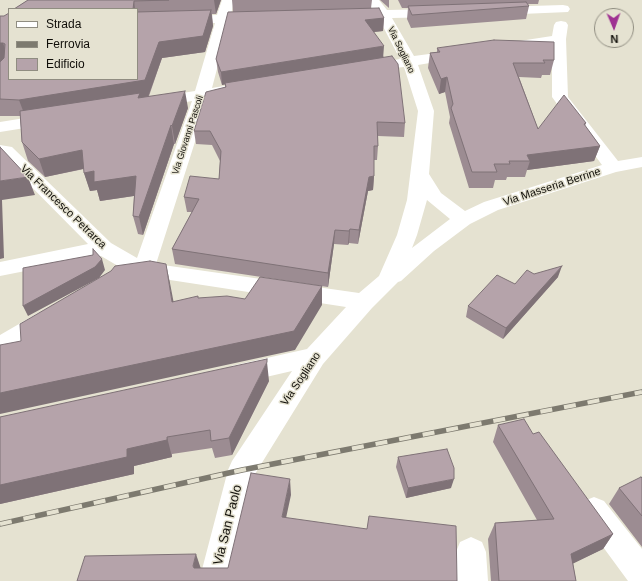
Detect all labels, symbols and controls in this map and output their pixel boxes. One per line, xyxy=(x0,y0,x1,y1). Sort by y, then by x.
legend xyxy=(8,8,138,80)
north arrow xyxy=(594,8,634,48)
text: Strada xyxy=(46,17,81,31)
street label: Via Sogliano xyxy=(385,25,417,75)
text: N xyxy=(610,33,619,45)
text: Ferrovia xyxy=(46,37,90,51)
text: Edificio xyxy=(46,57,85,71)
street label: Via Giovanni Pascoli xyxy=(170,94,206,176)
street label: Via Francesco Petrarca xyxy=(17,162,109,252)
street label: Via Masseria Berrine xyxy=(502,165,602,209)
street label: Via Sogliano xyxy=(278,350,324,408)
street label: Via San Paolo xyxy=(210,483,246,567)

